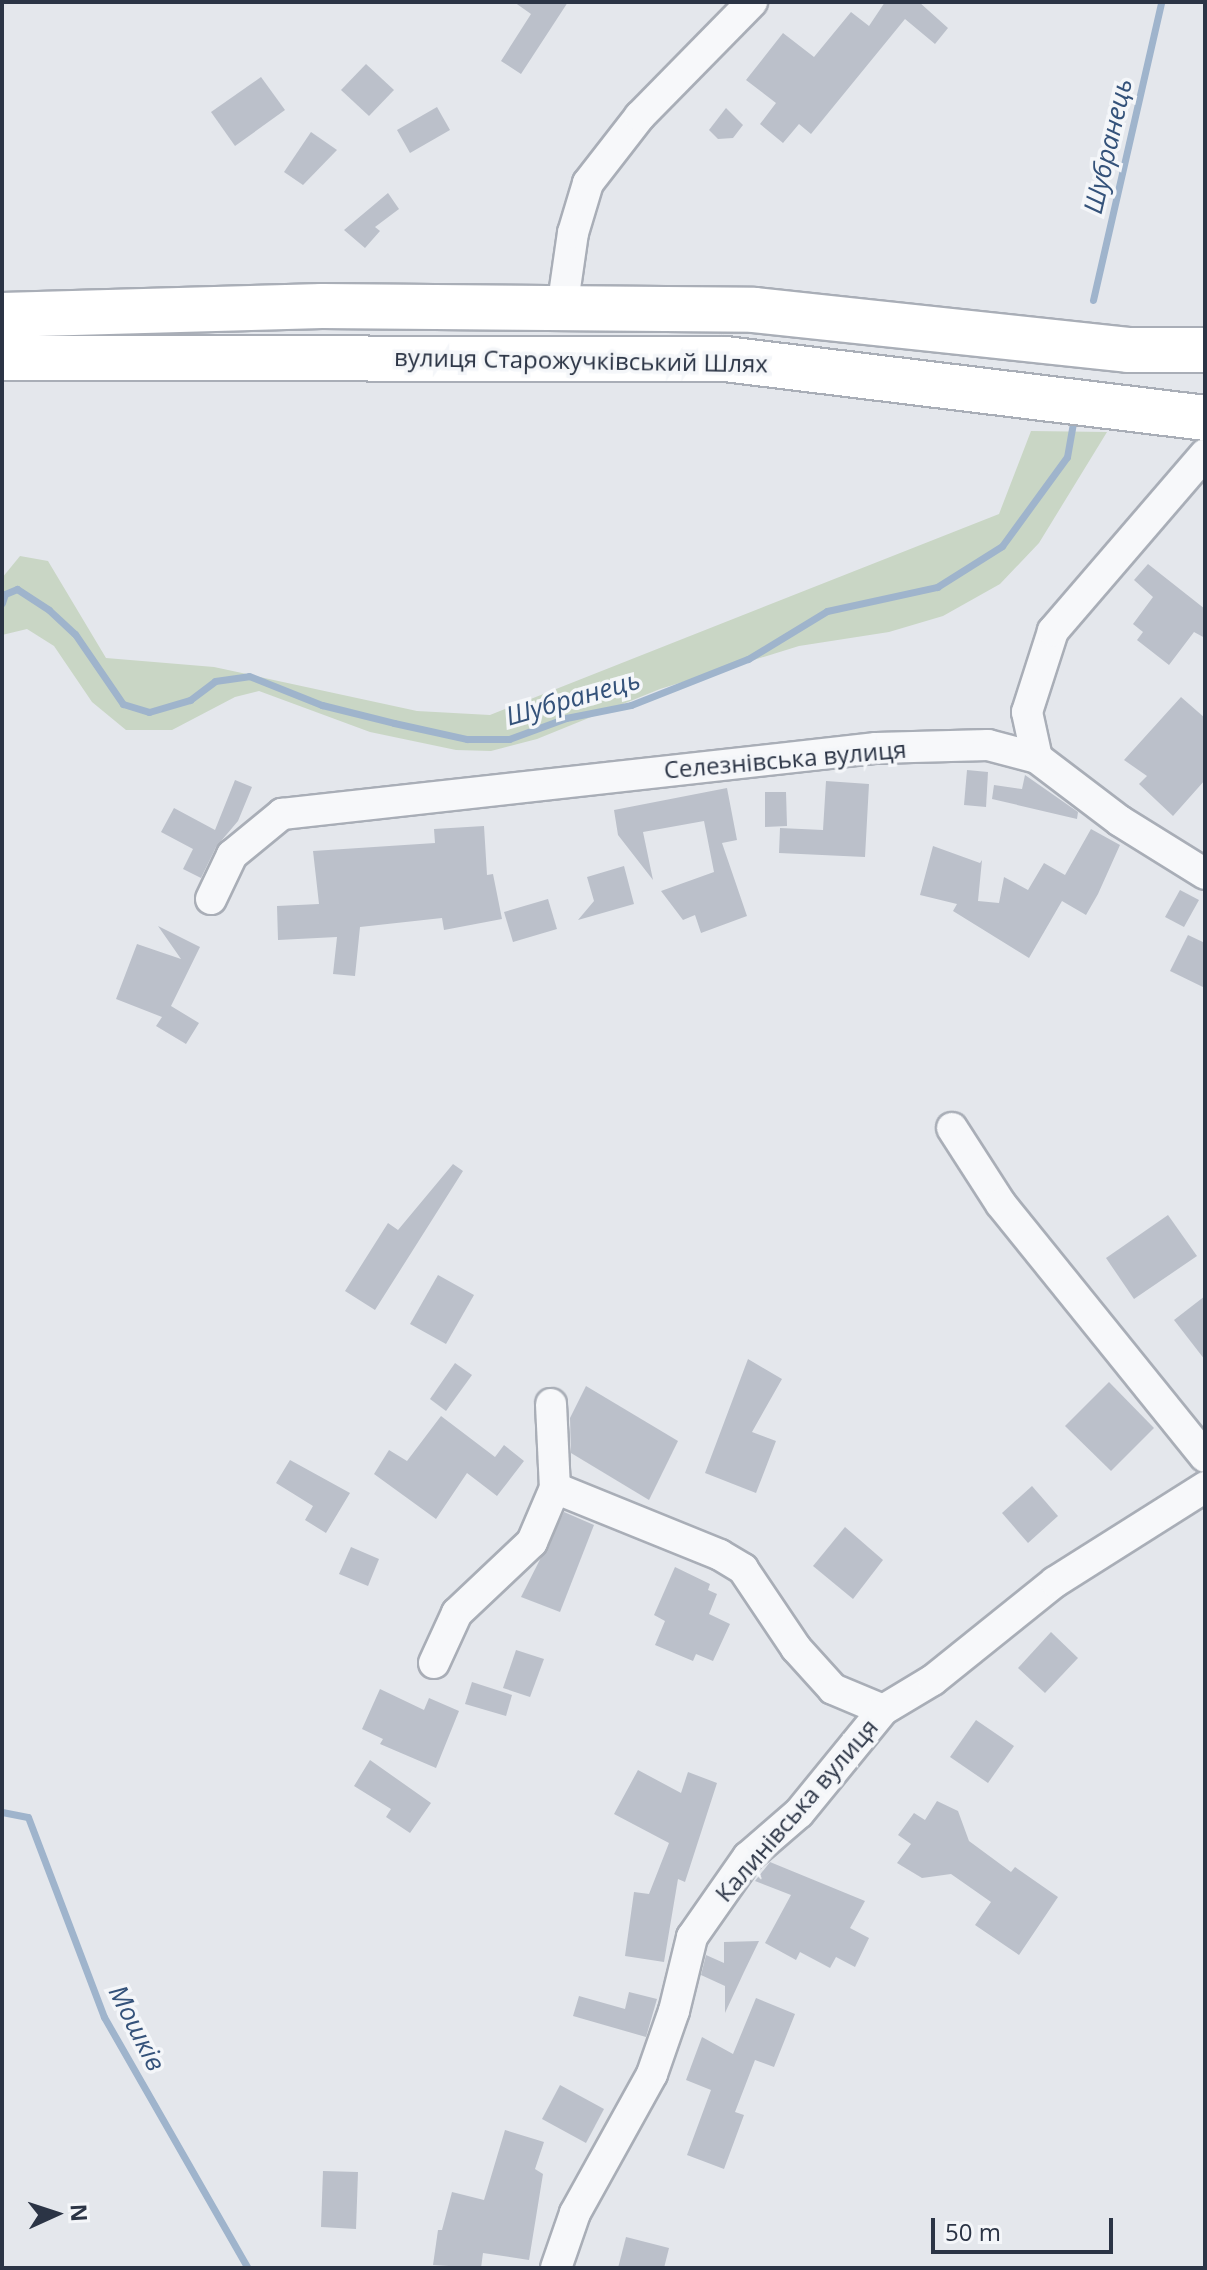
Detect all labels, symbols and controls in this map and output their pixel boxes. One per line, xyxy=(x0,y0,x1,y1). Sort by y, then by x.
water label: Шубранець xyxy=(1077,75,1139,217)
street label: вулиця Старожучківський Шлях xyxy=(394,342,768,378)
water label: Шубранець xyxy=(502,664,644,732)
street label: Селезнівська вулиця xyxy=(663,734,907,784)
street label: Калинівська вулиця xyxy=(709,1713,883,1907)
water label: Мошків xyxy=(102,1980,172,2076)
north arrow xyxy=(16,2174,96,2254)
scale bar xyxy=(935,2202,1117,2252)
text: N xyxy=(65,2203,95,2222)
text: 50 m xyxy=(945,2215,1001,2248)

